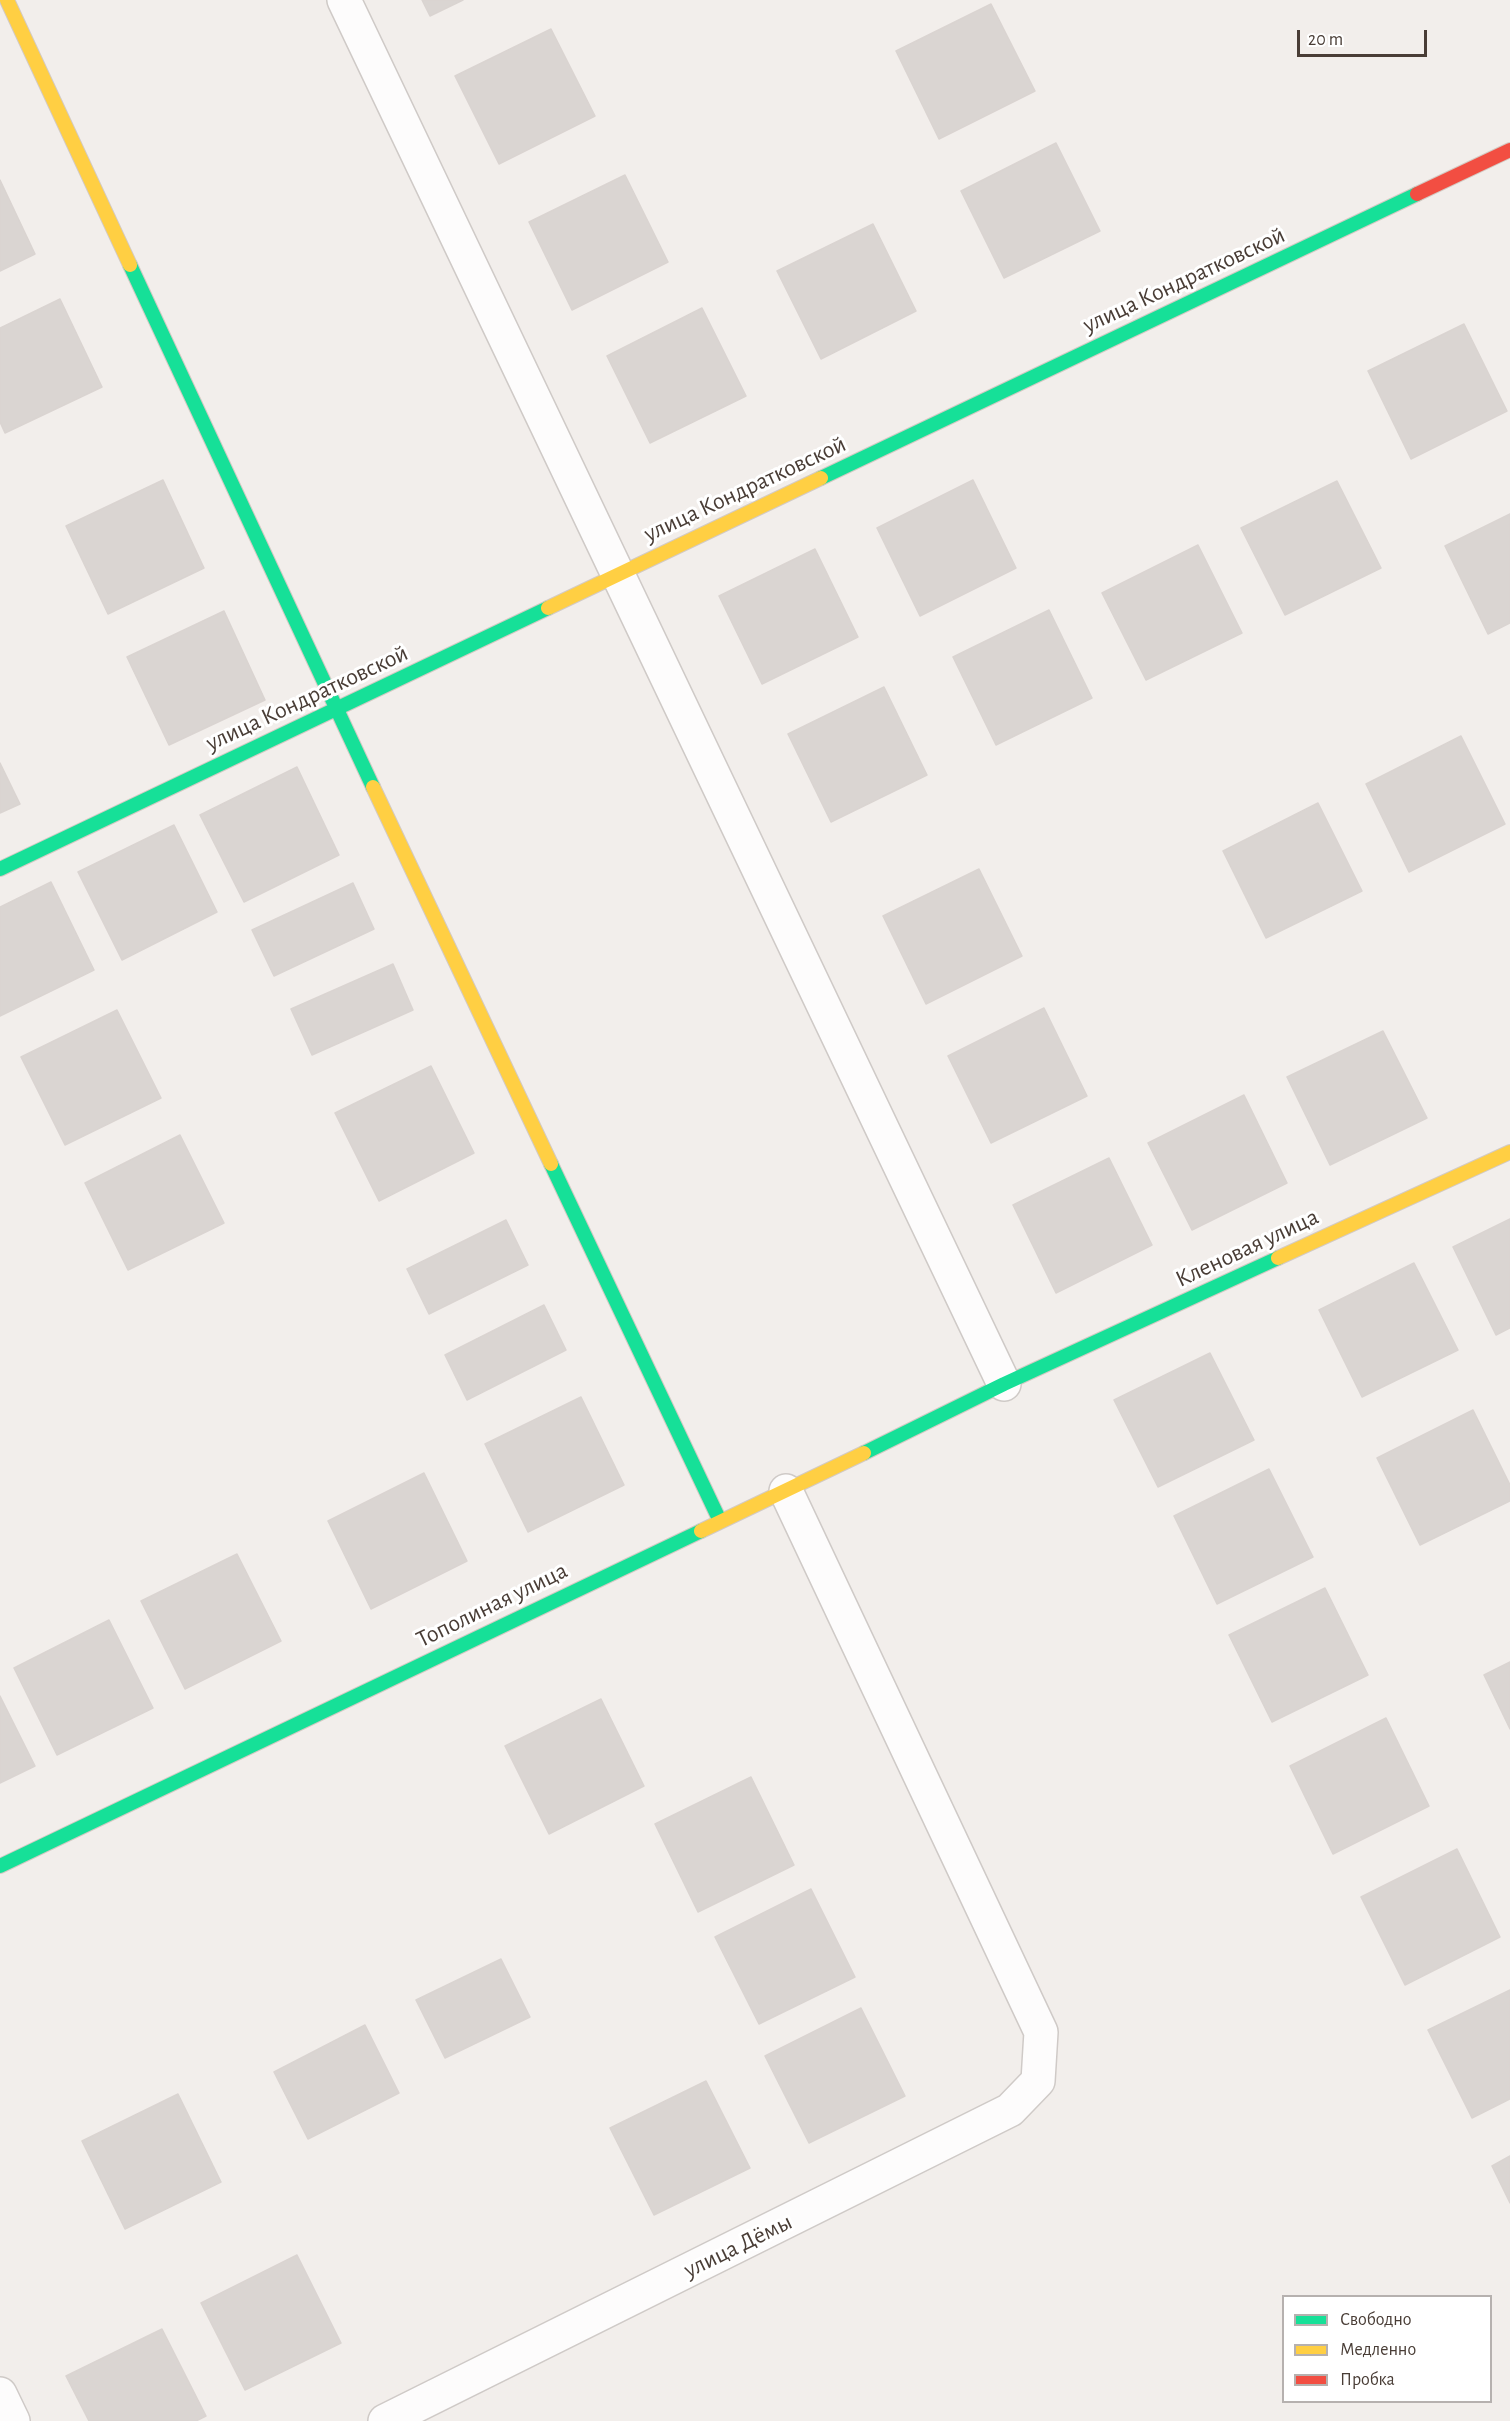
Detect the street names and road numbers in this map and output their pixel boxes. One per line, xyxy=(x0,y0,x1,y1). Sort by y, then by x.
street label: улица Кондратковской xyxy=(1078,221,1290,339)
street label: улица Кондратковской xyxy=(639,430,851,548)
street label: улица Кондратковской xyxy=(201,639,413,757)
street label: Кленовая улица xyxy=(1171,1202,1323,1294)
street label: Тополиная улица xyxy=(412,1556,572,1654)
street label: улица Дёмы xyxy=(679,2207,797,2285)

